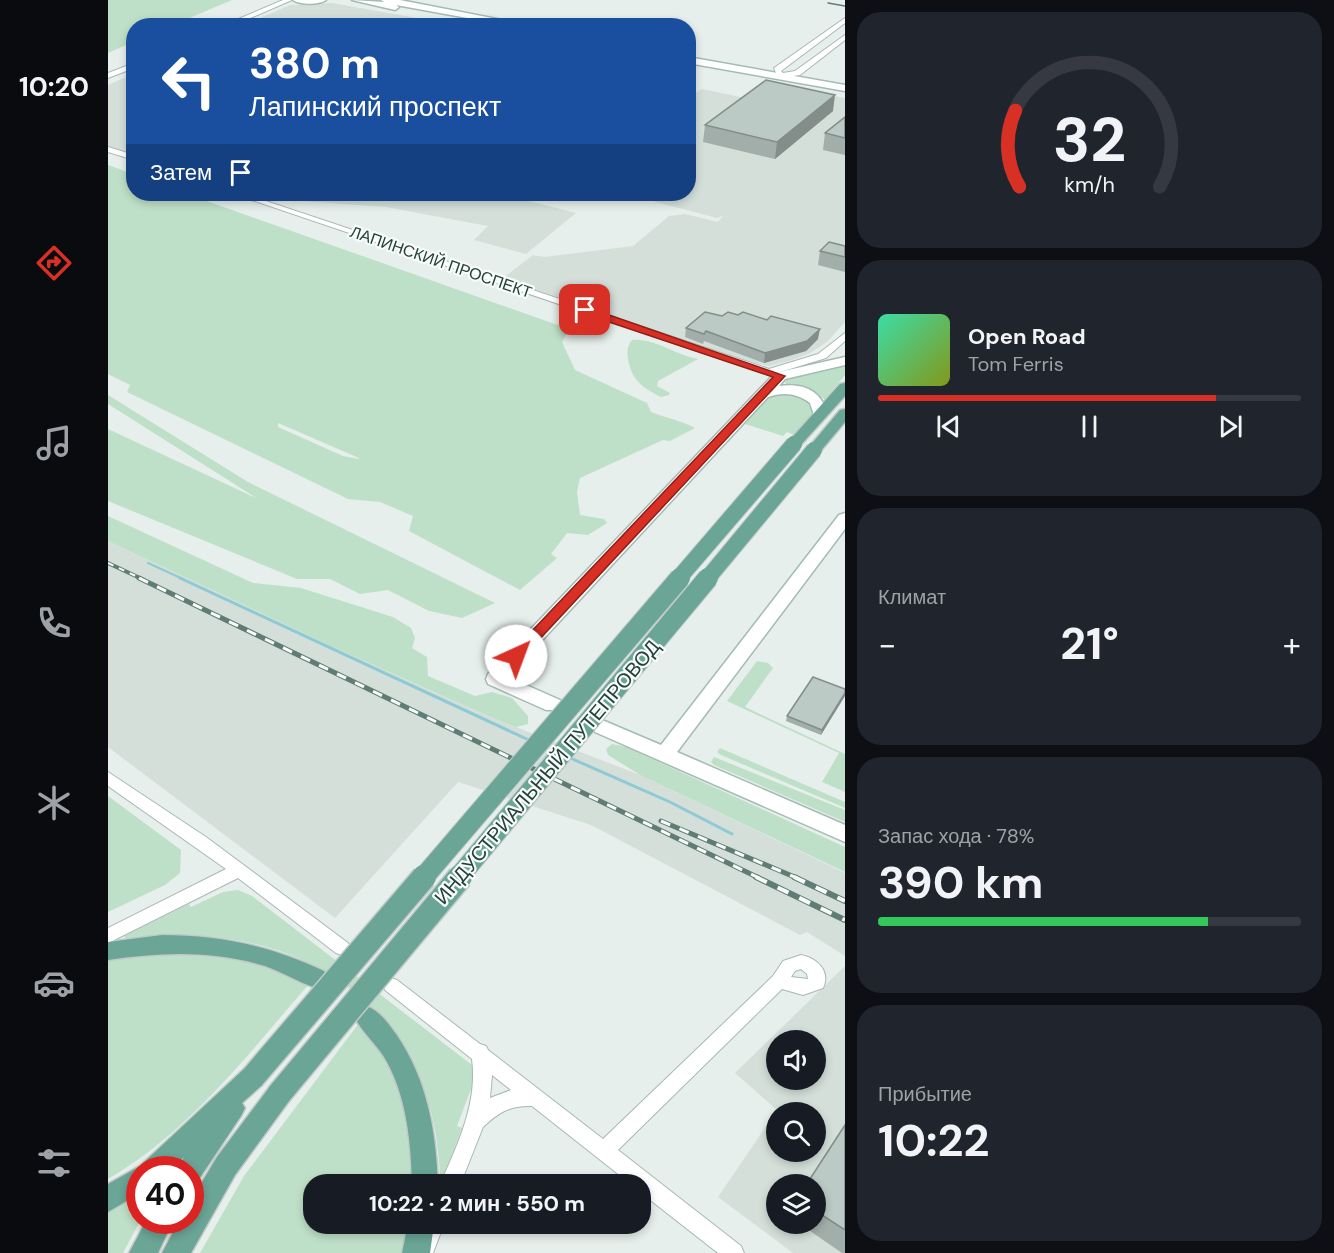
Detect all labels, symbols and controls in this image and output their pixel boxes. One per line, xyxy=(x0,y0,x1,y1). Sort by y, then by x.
text: 380 m xyxy=(249,36,380,91)
icon: left xyxy=(150,42,228,120)
text: 10:20 xyxy=(19,69,89,104)
text: Лапинский проспект xyxy=(249,89,501,124)
text: 32 xyxy=(1053,99,1126,180)
icon: arrive xyxy=(224,156,257,189)
text: Затем xyxy=(150,158,212,187)
text: km/h xyxy=(1064,171,1115,199)
street label: ЛАПИНСКИЙ ПРОСПЕКТ xyxy=(347,221,535,303)
icon: directions xyxy=(33,242,75,284)
pin xyxy=(559,284,610,335)
icon: arrive xyxy=(568,293,601,326)
text: Open Road xyxy=(968,322,1086,351)
text: Tom Ferris xyxy=(968,351,1064,377)
icon: previous xyxy=(932,410,965,443)
icon: pause xyxy=(1073,410,1106,443)
icon: next xyxy=(1214,410,1247,443)
icon: music xyxy=(33,422,75,464)
text: Климат xyxy=(878,584,946,610)
icon: phone xyxy=(33,602,75,644)
text: 21° xyxy=(1060,614,1119,673)
text: − xyxy=(878,623,896,666)
text: + xyxy=(1283,623,1301,666)
position arrow xyxy=(484,624,548,688)
street label: ИНДУСТРИАЛЬНЫЙ ПУТЕПРОВОД xyxy=(429,634,666,910)
icon: climate xyxy=(33,782,75,824)
text: Запас хода · 78% xyxy=(878,823,1035,849)
text: 390 km xyxy=(878,853,1043,912)
icon: car xyxy=(33,962,75,1004)
map controls xyxy=(766,1030,826,1234)
button: sound xyxy=(766,1030,826,1090)
text: Прибытие xyxy=(878,1081,972,1107)
button: search xyxy=(766,1102,826,1162)
text: 10:22 xyxy=(878,1111,989,1170)
icon: filters xyxy=(33,1142,75,1184)
speed limit sign: 40 xyxy=(126,1156,204,1234)
button: layers xyxy=(766,1174,826,1234)
text: 10:22 · 2 мин · 550 m xyxy=(369,1189,585,1218)

